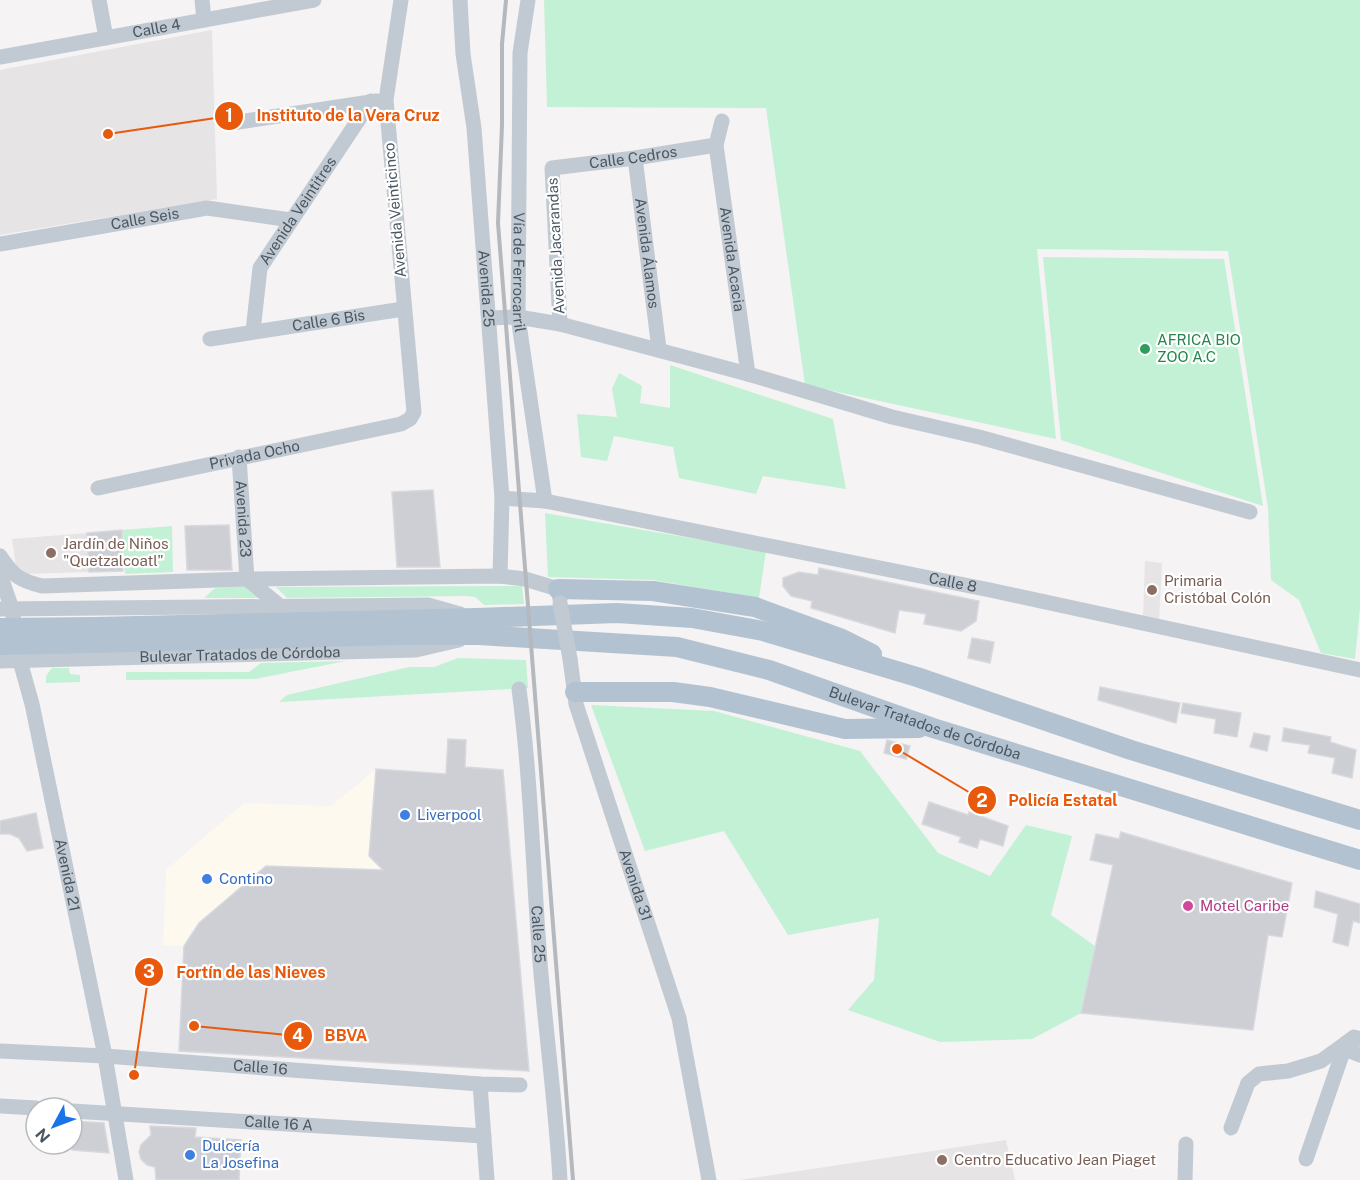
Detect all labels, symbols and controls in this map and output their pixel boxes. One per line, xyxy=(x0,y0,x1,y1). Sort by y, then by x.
street label: Calle 4 xyxy=(131,15,182,41)
callout: Instituto de la Vera Cruz xyxy=(214,99,452,133)
text: 1 xyxy=(225,105,233,126)
text: Instituto de la Vera Cruz xyxy=(256,106,440,125)
street label: Avenida Veinticinco xyxy=(380,142,409,278)
street label: Calle Cedros xyxy=(588,142,678,171)
street label: Avenida Veintitres xyxy=(256,153,339,268)
street label: Avenida Jacarandas xyxy=(543,177,568,315)
street label: Avenida Álamos xyxy=(632,197,663,310)
street label: Calle Seis xyxy=(109,204,180,233)
street label: Avenida Acacia xyxy=(717,205,748,313)
street label: Vía de Ferrocarril xyxy=(510,212,529,333)
street label: Avenida 25 xyxy=(475,249,498,328)
street label: Calle 6 Bis xyxy=(291,306,366,334)
place label: AFRICA BIO ZOO A.C xyxy=(1157,331,1241,365)
marker: AFRICA BIO ZOO A.C xyxy=(1138,342,1152,356)
street label: Privada Ocho xyxy=(208,437,301,472)
street label: Avenida 23 xyxy=(233,480,255,558)
place label: Jardín de Niños "Quetzalcoatl" xyxy=(63,535,169,569)
marker: Jardín de Niños "Quetzalcoatl" xyxy=(44,546,58,560)
street label: Calle 8 xyxy=(927,569,979,595)
place label: Primaria Cristóbal Colón xyxy=(1164,572,1271,606)
marker: Primaria Cristóbal Colón xyxy=(1145,583,1159,597)
street label: Bulevar Tratados de Córdoba xyxy=(139,643,341,665)
street label: Bulevar Tratados de Córdoba xyxy=(827,683,1023,763)
callout: Policía Estatal xyxy=(967,783,1130,817)
text: 2 xyxy=(976,790,988,811)
text: Policía Estatal xyxy=(1008,791,1118,810)
place label: Liverpool xyxy=(417,806,482,823)
marker: Liverpool xyxy=(398,808,412,822)
street label: Avenida 21 xyxy=(52,837,84,913)
street label: Avenida 31 xyxy=(616,847,656,923)
place label: Contino xyxy=(219,870,273,887)
marker: Contino xyxy=(200,872,214,886)
place label: Motel Caribe xyxy=(1200,897,1289,914)
marker: Motel Caribe xyxy=(1181,899,1195,913)
street label: Calle 25 xyxy=(528,905,549,964)
callout: Fortín de las Nieves xyxy=(134,955,338,989)
text: 3 xyxy=(143,961,155,982)
text: Fortín de las Nieves xyxy=(176,963,326,982)
callout: BBVA xyxy=(283,1019,380,1053)
text: 4 xyxy=(292,1025,304,1046)
text: BBVA xyxy=(325,1026,368,1045)
street label: Calle 16 xyxy=(233,1057,288,1078)
north arrow xyxy=(24,1096,84,1156)
street label: Calle 16 A xyxy=(244,1112,314,1134)
text: N xyxy=(32,1125,54,1146)
place label: Dulcería La Josefina xyxy=(202,1137,279,1171)
marker: Dulcería La Josefina xyxy=(183,1148,197,1162)
place label: Centro Educativo Jean Piaget xyxy=(954,1151,1156,1168)
marker: Centro Educativo Jean Piaget xyxy=(935,1153,949,1167)

